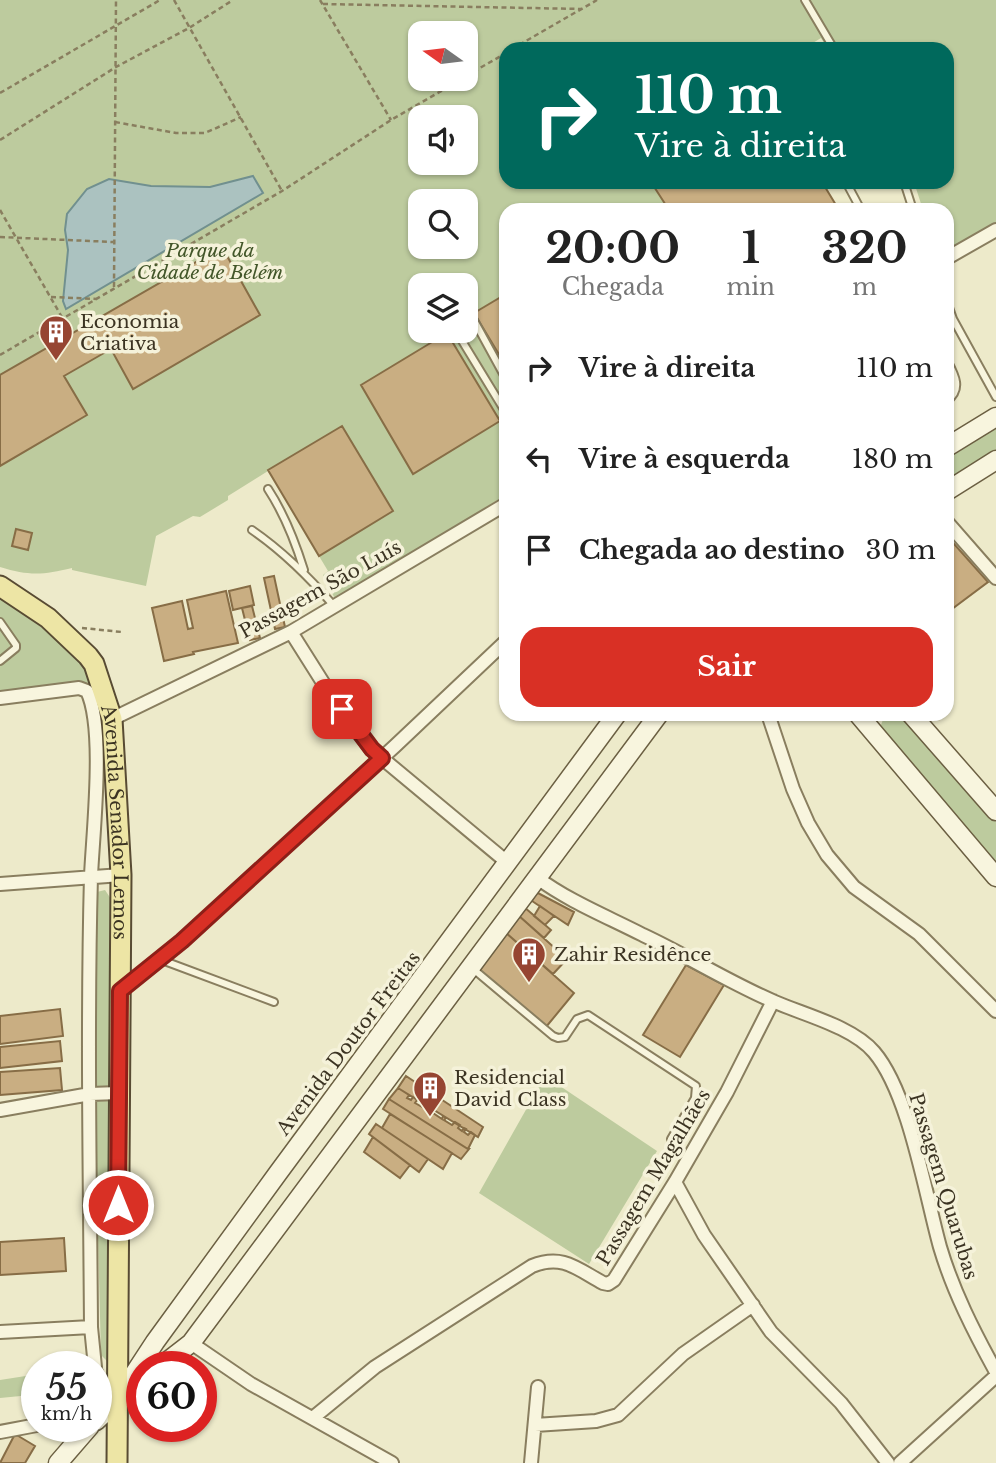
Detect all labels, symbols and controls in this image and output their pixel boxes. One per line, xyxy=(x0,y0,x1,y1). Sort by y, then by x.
north arrow xyxy=(408,21,478,91)
map controls xyxy=(408,21,478,343)
text: 110 m xyxy=(635,65,782,126)
icon: right xyxy=(520,70,611,161)
button: sound xyxy=(408,105,478,175)
text: Vire à direita xyxy=(635,126,846,166)
button: search xyxy=(408,189,478,259)
text: 20:00 xyxy=(546,222,680,274)
text: 1 xyxy=(742,222,760,274)
text: 320 xyxy=(822,222,907,274)
park label: Parque da Cidade de Belém xyxy=(137,239,284,284)
button: layers xyxy=(408,273,478,343)
text: Chegada xyxy=(562,273,664,301)
text: min xyxy=(727,273,775,301)
text: m xyxy=(852,273,877,301)
place label: Economia Criativa xyxy=(80,310,180,355)
building icon: Economia Criativa xyxy=(37,313,75,362)
icon: right xyxy=(520,349,558,387)
text: Vire à direita xyxy=(579,352,755,384)
text: 110 m xyxy=(856,352,933,384)
icon: left xyxy=(520,440,558,478)
text: Vire à esquerda xyxy=(579,443,790,475)
text: 180 m xyxy=(852,443,933,475)
icon: arrive xyxy=(520,531,558,569)
text: Chegada ao destino xyxy=(579,534,845,566)
text: 30 m xyxy=(866,534,936,566)
street label: Passagem São Luís xyxy=(235,535,405,643)
button: Sair xyxy=(520,627,933,707)
pin xyxy=(312,679,372,739)
icon: arrive xyxy=(323,690,361,728)
street label: Avenida Senador Lemos xyxy=(96,701,132,940)
building icon: Zahir Residênce xyxy=(510,935,548,984)
place label: Zahir Residênce xyxy=(554,943,711,966)
street label: Avenida Doutor Freitas xyxy=(271,947,425,1141)
place label: Residencial David Class xyxy=(454,1066,566,1111)
building icon: Residencial David Class xyxy=(411,1069,449,1118)
street label: Passagem Magalhães xyxy=(592,1085,715,1270)
street label: Passagem Quarubas xyxy=(904,1090,983,1282)
position arrow xyxy=(81,1168,155,1242)
speed limit sign: 60 xyxy=(126,1351,217,1442)
text: 55 xyxy=(46,1366,87,1409)
text: km/h xyxy=(41,1403,92,1425)

